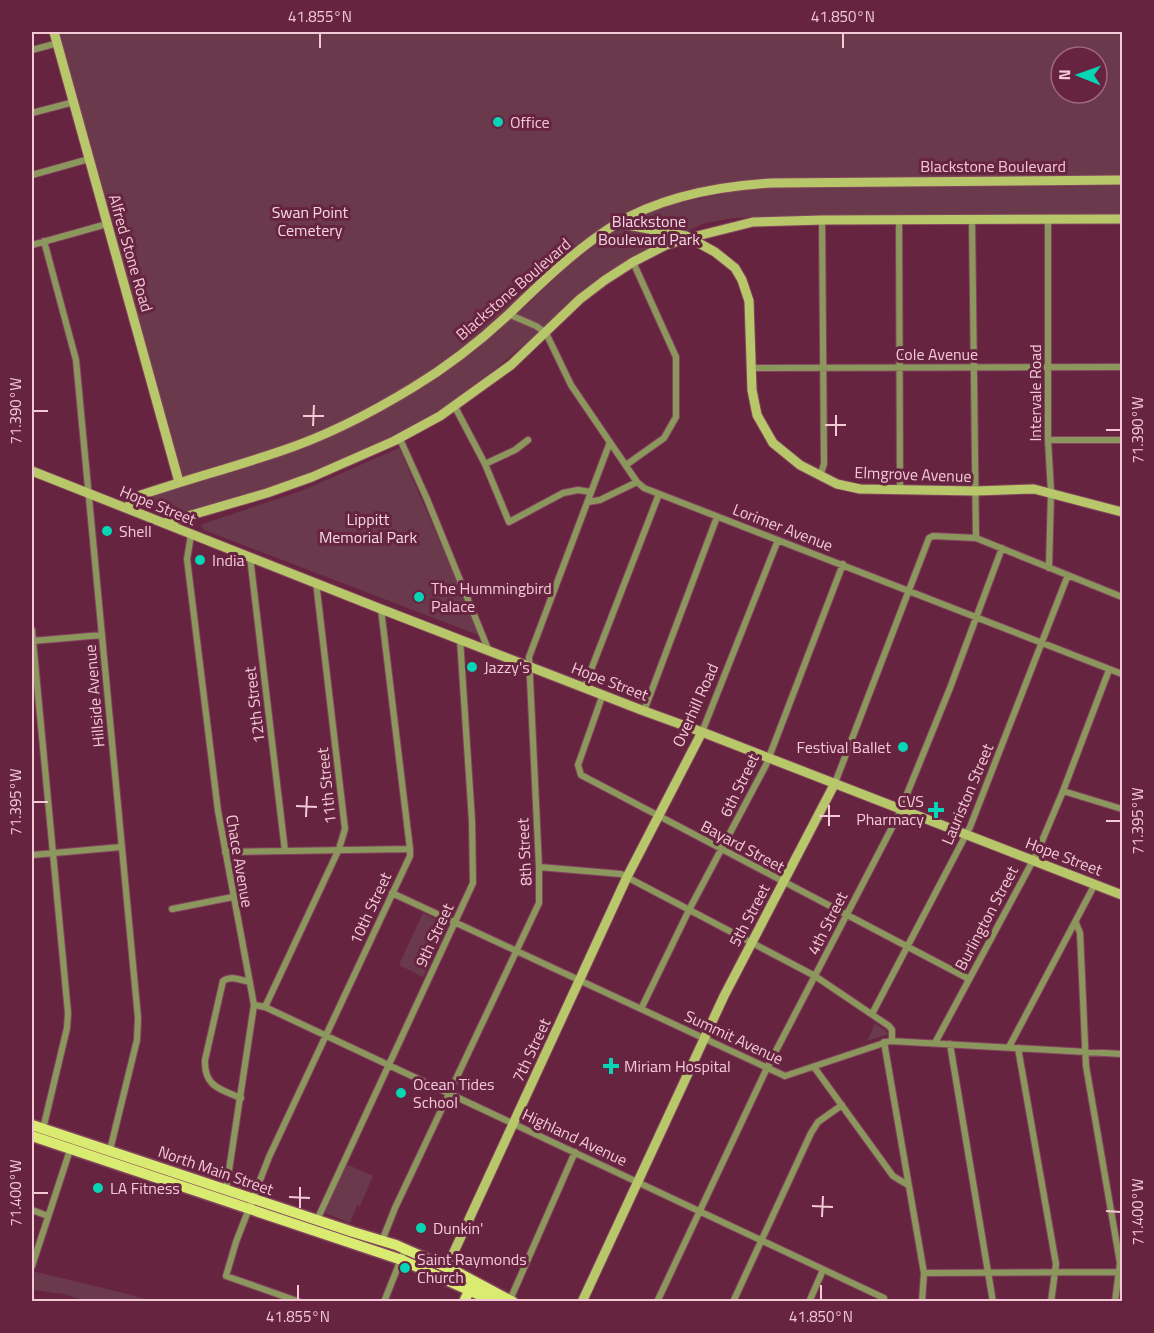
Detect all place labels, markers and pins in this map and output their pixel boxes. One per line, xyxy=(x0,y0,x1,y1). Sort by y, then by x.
place label: Office xyxy=(510,110,550,134)
marker: Office xyxy=(491,115,505,129)
place label: Shell xyxy=(119,519,152,543)
marker: Shell xyxy=(100,524,114,538)
place label: India xyxy=(212,548,245,572)
marker: India xyxy=(193,553,207,567)
place label: The Hummingbird Palace xyxy=(431,576,552,618)
marker: The Hummingbird Palace xyxy=(412,590,426,604)
place label: Jazzy's xyxy=(484,655,530,679)
marker: Jazzy's xyxy=(465,660,479,674)
place label: Festival Ballet xyxy=(797,735,891,759)
marker: Festival Ballet xyxy=(896,740,910,754)
place label: CVS Pharmacy xyxy=(856,789,924,831)
marker: CVS Pharmacy xyxy=(929,803,943,817)
place label: Miriam Hospital xyxy=(624,1054,731,1078)
marker: Miriam Hospital xyxy=(602,1057,620,1075)
place label: Ocean Tides School xyxy=(413,1072,495,1114)
marker: Ocean Tides School xyxy=(394,1086,408,1100)
place label: LA Fitness xyxy=(110,1176,180,1200)
marker: LA Fitness xyxy=(91,1181,105,1195)
place label: Dunkin' xyxy=(433,1216,483,1240)
marker: Dunkin' xyxy=(414,1221,428,1235)
place label: Saint Raymonds Church xyxy=(417,1247,527,1289)
marker: Saint Raymonds Church xyxy=(398,1261,412,1275)

